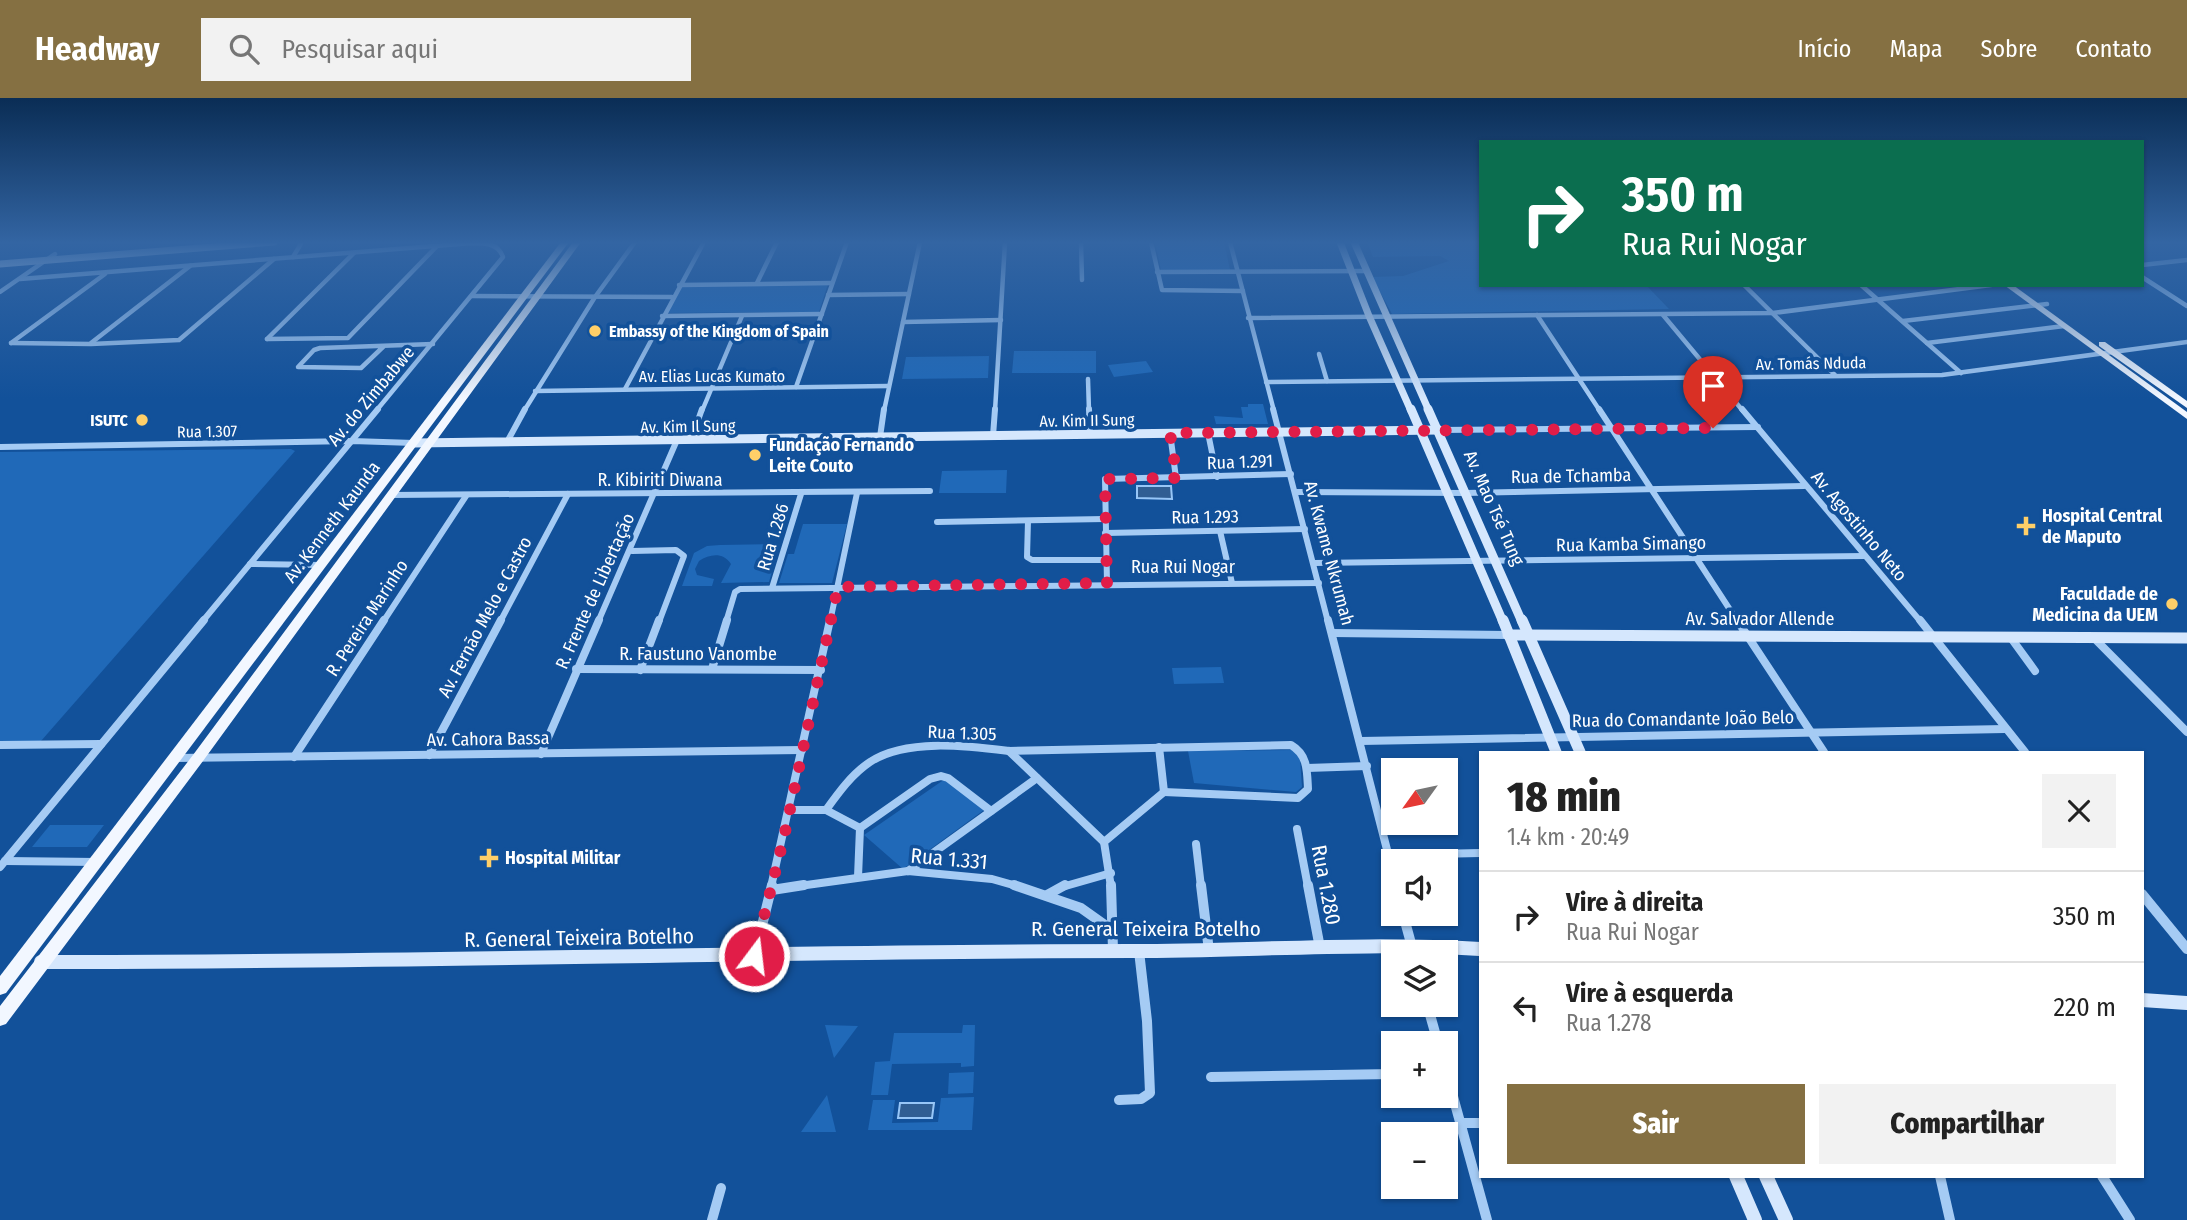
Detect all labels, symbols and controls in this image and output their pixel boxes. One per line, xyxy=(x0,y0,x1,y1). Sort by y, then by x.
search box xyxy=(201,18,691,81)
text: Headway xyxy=(35,29,159,69)
icon: search xyxy=(225,30,263,68)
text: Pesquisar aqui xyxy=(281,34,438,65)
text: Início xyxy=(1798,35,1851,63)
text: Mapa xyxy=(1889,35,1943,63)
text: Sobre xyxy=(1981,35,2037,63)
text: Contato xyxy=(2075,35,2152,63)
text: 350 m xyxy=(1622,165,1744,224)
icon: right xyxy=(1507,168,1598,259)
text: Rua Rui Nogar xyxy=(1622,225,1807,263)
place label: Embassy of the Kingdom of Spain xyxy=(609,322,829,341)
marker: Embassy of the Kingdom of Spain xyxy=(587,323,603,339)
street label: Av. do Zimbabwe xyxy=(323,342,419,450)
street label: Av. Tomás Nduda xyxy=(1755,353,1867,374)
pin xyxy=(1683,356,1743,428)
street label: Av. Elias Lucas Kumato xyxy=(639,367,785,386)
icon: arrive xyxy=(1694,367,1732,405)
street label: Av. Kim II Sung xyxy=(1039,410,1135,431)
place label: ISUTC xyxy=(90,411,129,430)
marker: ISUTC xyxy=(134,412,150,428)
street label: Av. Kim Il Sung xyxy=(640,416,736,437)
street label: Rua 1.307 xyxy=(177,421,238,442)
place label: Fundação Fernando Leite Couto xyxy=(769,434,914,477)
marker: Fundação Fernando Leite Couto xyxy=(747,447,763,463)
street label: Av. Mao Tsé Tung xyxy=(1459,447,1529,569)
street label: Rua 1.291 xyxy=(1206,450,1274,474)
street label: Av. Kenneth Kaunda xyxy=(279,457,385,587)
street label: Rua de Tchamba xyxy=(1511,464,1632,488)
street label: Av. Agostinho Neto xyxy=(1806,466,1912,586)
street label: R. Kibiriti Diwana xyxy=(597,469,723,491)
street label: Av. Kwame Nkrumah xyxy=(1299,478,1359,628)
street label: Rua 1.286 xyxy=(752,501,794,573)
street label: Rua 1.293 xyxy=(1171,505,1239,529)
place label: Hospital Central de Maputo xyxy=(2042,505,2162,548)
street label: R. Frente de Libertação xyxy=(551,510,639,672)
marker: Hospital Central de Maputo xyxy=(2016,516,2036,536)
street label: Rua Kamba Simango xyxy=(1556,532,1706,556)
street label: Av. Fernão Melo e Castro xyxy=(433,533,537,701)
street label: R. Pereira Marinho xyxy=(321,556,413,680)
street label: Rua Rui Nogar xyxy=(1131,556,1236,578)
place label: Faculdade de Medicina da UEM xyxy=(2032,583,2158,626)
marker: Faculdade de Medicina da UEM xyxy=(2164,596,2180,612)
street label: Av. Salvador Allende xyxy=(1686,608,1835,630)
street label: R. Faustuno Vanombe xyxy=(619,643,777,665)
street label: Rua do Comandante João Belo xyxy=(1572,706,1794,732)
street label: Rua 1.305 xyxy=(927,721,997,745)
street label: Av. Cahora Bassa xyxy=(426,727,550,751)
north arrow xyxy=(1381,758,1458,835)
map controls xyxy=(1381,758,1458,1199)
text: 18 min xyxy=(1507,772,1621,822)
button: close xyxy=(2042,774,2116,848)
text: 1.4 km · 20:49 xyxy=(1507,823,1629,851)
street label: Rua 1.331 xyxy=(909,843,989,875)
street label: Rua 1.280 xyxy=(1306,843,1346,927)
place label: Hospital Militar xyxy=(505,847,621,869)
marker: Hospital Militar xyxy=(479,848,499,868)
button: sound xyxy=(1381,849,1458,926)
text: Vire à direita xyxy=(1566,887,1704,918)
icon: right xyxy=(1507,898,1545,936)
text: 350 m xyxy=(2053,901,2116,932)
street label: R. General Teixeira Botelho xyxy=(1031,916,1261,942)
text: Rua Rui Nogar xyxy=(1566,918,1699,946)
position arrow xyxy=(717,919,791,993)
street label: R. General Teixeira Botelho xyxy=(464,923,694,953)
button: layers xyxy=(1381,940,1458,1017)
text: Vire à esquerda xyxy=(1566,978,1733,1009)
icon: left xyxy=(1507,989,1545,1027)
text: 220 m xyxy=(2053,992,2116,1023)
text: Rua 1.278 xyxy=(1566,1009,1651,1037)
button: + xyxy=(1381,1031,1458,1108)
button: Sair xyxy=(1507,1084,1805,1164)
button: Compartilhar xyxy=(1819,1084,2116,1164)
button: − xyxy=(1381,1122,1458,1199)

